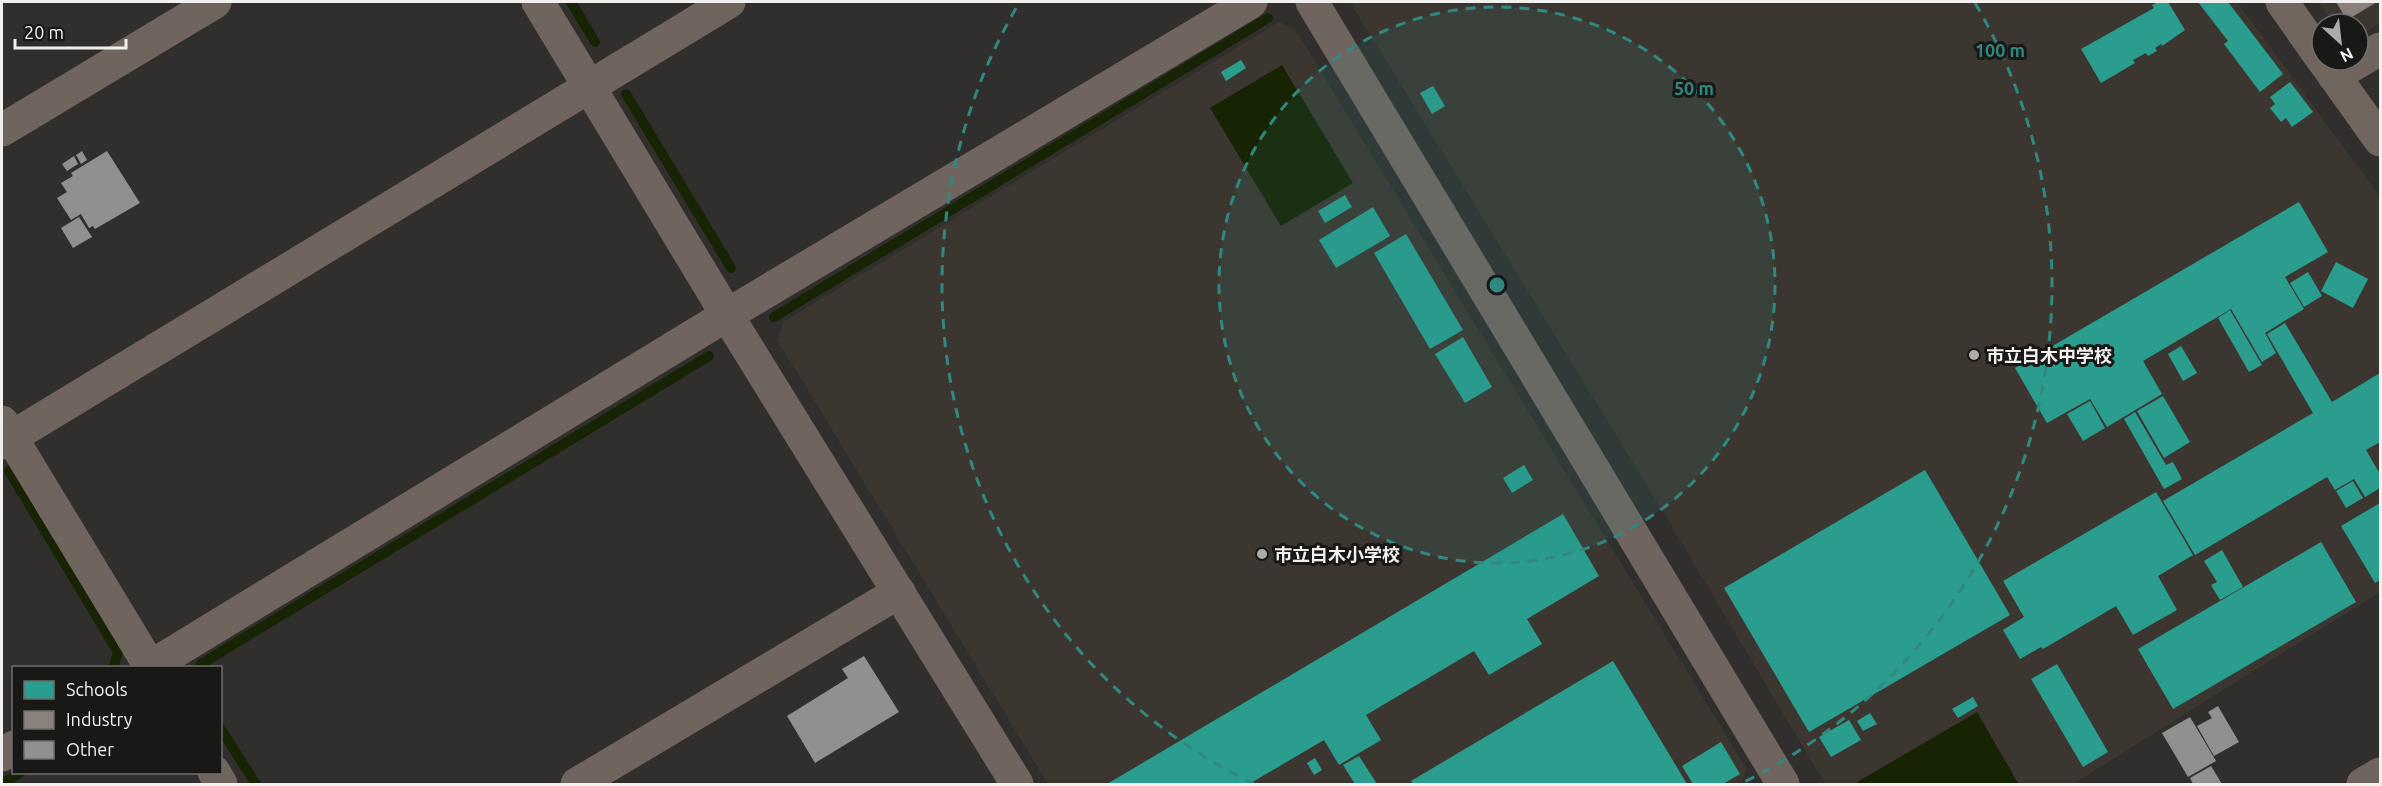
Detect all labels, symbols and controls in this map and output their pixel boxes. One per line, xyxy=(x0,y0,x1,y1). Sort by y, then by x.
scale bar xyxy=(15,12,126,50)
north arrow xyxy=(2310,12,2370,72)
text: 20 m xyxy=(24,22,64,42)
text: 100 m xyxy=(1975,40,2025,60)
text: N xyxy=(2337,45,2356,66)
text: 50 m xyxy=(1674,78,1714,98)
centre of rings xyxy=(1487,275,1507,295)
place label: 市立白木中学校 xyxy=(1986,345,2112,365)
marker: 市立白木中学校 xyxy=(1967,348,1981,362)
place label: 市立白木小学校 xyxy=(1274,544,1400,564)
marker: 市立白木小学校 xyxy=(1255,547,1269,561)
legend xyxy=(12,666,222,774)
text: Schools xyxy=(66,679,128,699)
text: Industry xyxy=(66,709,133,729)
text: Other xyxy=(66,739,114,759)

